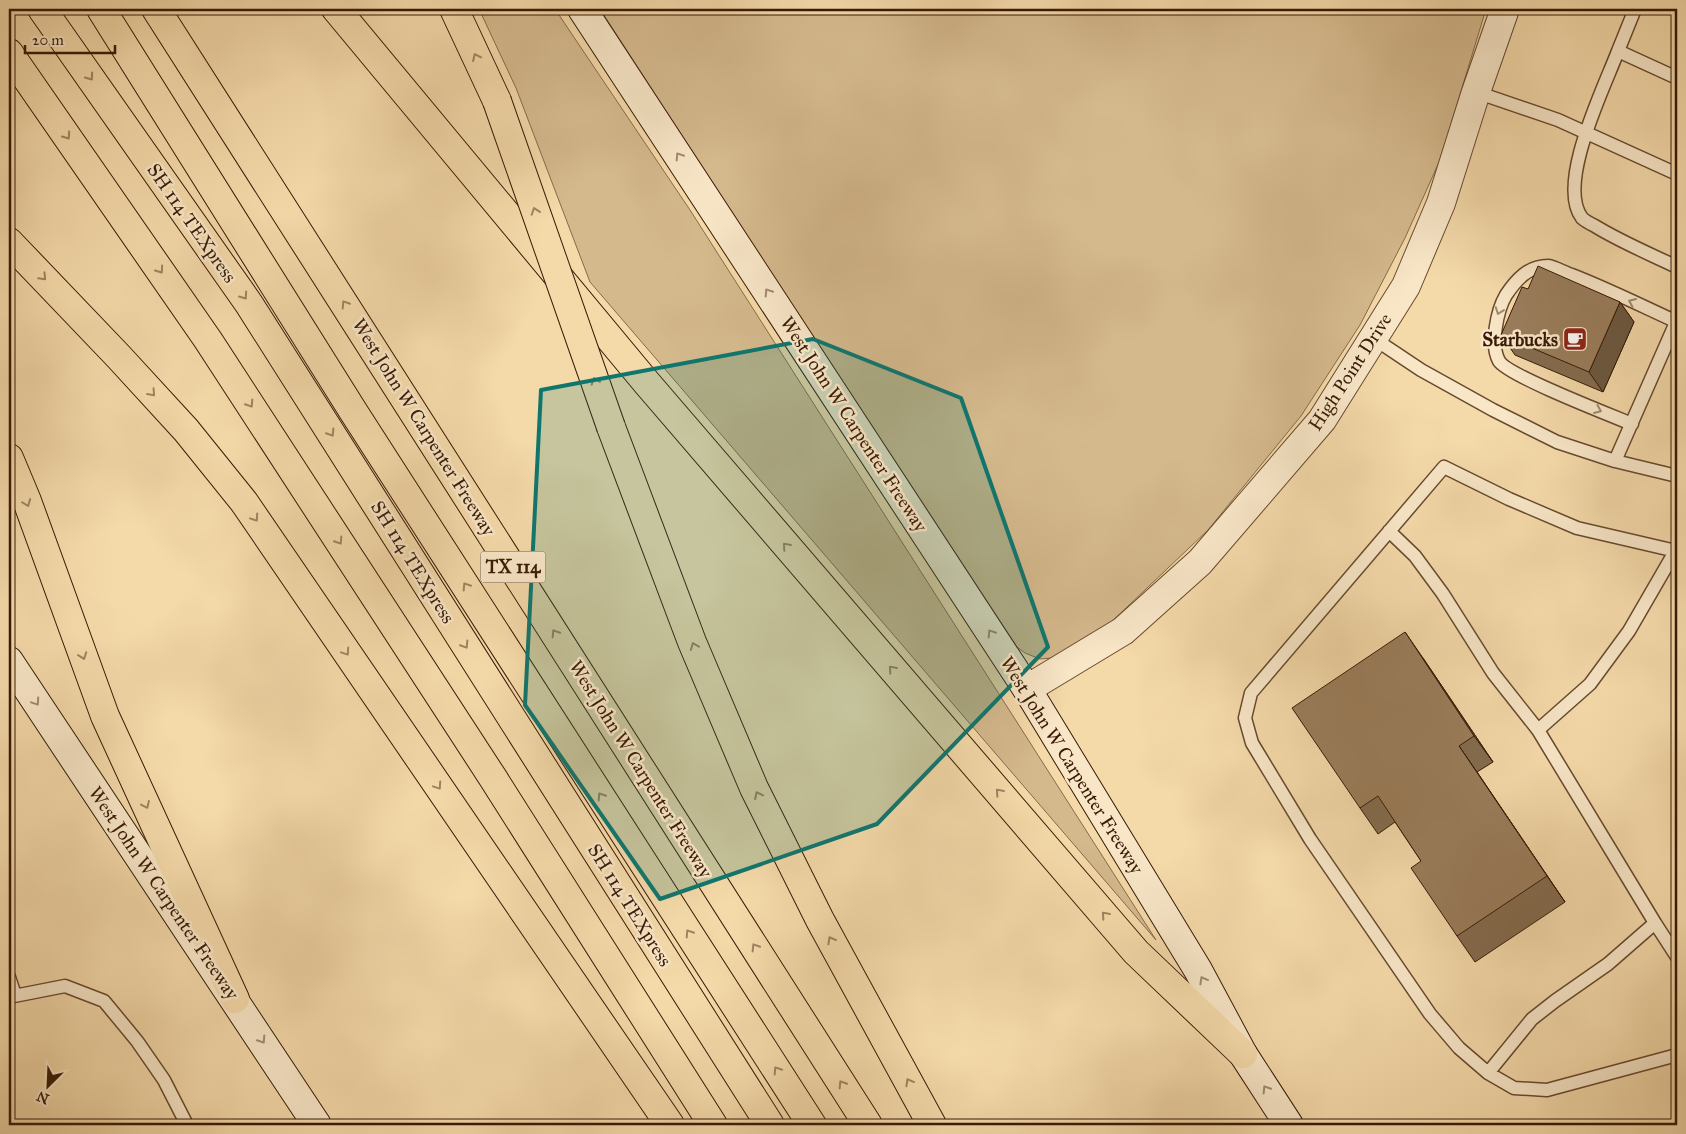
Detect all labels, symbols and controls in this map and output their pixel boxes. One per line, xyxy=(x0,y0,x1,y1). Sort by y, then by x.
scale bar xyxy=(25,22,115,54)
text: 20 m xyxy=(32,31,64,49)
one-way arrow xyxy=(473,53,483,62)
one-way arrow xyxy=(84,71,93,81)
one-way arrow xyxy=(61,130,70,140)
one-way arrow xyxy=(676,152,685,162)
street label: SH 114 TEXpress xyxy=(142,159,242,287)
one-way arrow xyxy=(531,207,541,216)
one-way arrow xyxy=(154,264,163,273)
one-way arrow xyxy=(37,272,46,281)
one-way arrow xyxy=(764,289,774,298)
one-way arrow xyxy=(238,290,247,300)
one-way arrow xyxy=(1628,297,1637,308)
one-way arrow xyxy=(342,300,351,309)
one-way arrow xyxy=(1495,306,1505,315)
street label: High Point Drive xyxy=(1303,309,1397,436)
street label: West John W Carpenter Freeway xyxy=(775,312,933,538)
street label: West John W Carpenter Freeway xyxy=(347,314,501,542)
cafe icon: Starbucks xyxy=(1562,326,1588,352)
place label: Starbucks xyxy=(1482,328,1558,351)
one-way arrow xyxy=(590,377,600,386)
one-way arrow xyxy=(146,387,155,396)
one-way arrow xyxy=(244,399,254,408)
one-way arrow xyxy=(1593,403,1602,414)
one-way arrow xyxy=(325,428,334,437)
street label: SH 114 TEXpress xyxy=(366,496,460,628)
one-way arrow xyxy=(21,498,31,507)
one-way arrow xyxy=(249,512,258,522)
one-way arrow xyxy=(333,535,342,544)
one-way arrow xyxy=(783,542,792,551)
road number: TX 114 xyxy=(480,552,546,582)
one-way arrow xyxy=(462,582,472,591)
one-way arrow xyxy=(551,629,561,638)
one-way arrow xyxy=(987,630,997,639)
one-way arrow xyxy=(459,639,468,648)
one-way arrow xyxy=(689,642,699,650)
one-way arrow xyxy=(340,647,350,656)
one-way arrow xyxy=(77,651,87,659)
street label: West John W Carpenter Freeway xyxy=(995,652,1149,880)
street label: West John W Carpenter Freeway xyxy=(564,656,718,884)
one-way arrow xyxy=(889,665,898,674)
one-way arrow xyxy=(30,696,39,705)
one-way arrow xyxy=(432,781,441,790)
street label: West John W Carpenter Freeway xyxy=(83,782,245,1005)
one-way arrow xyxy=(995,788,1004,797)
one-way arrow xyxy=(754,791,764,800)
one-way arrow xyxy=(598,792,607,802)
one-way arrow xyxy=(140,800,151,809)
street label: SH 114 TEXpress xyxy=(583,839,677,971)
one-way arrow xyxy=(1102,912,1110,921)
one-way arrow xyxy=(685,929,695,938)
one-way arrow xyxy=(827,936,837,945)
one-way arrow xyxy=(751,943,761,952)
one-way arrow xyxy=(1199,977,1209,986)
one-way arrow xyxy=(255,1035,265,1044)
north arrow xyxy=(22,1062,72,1112)
one-way arrow xyxy=(773,1066,783,1075)
one-way arrow xyxy=(905,1079,915,1088)
one-way arrow xyxy=(839,1081,848,1090)
one-way arrow xyxy=(1263,1086,1272,1095)
text: N xyxy=(34,1087,52,1108)

